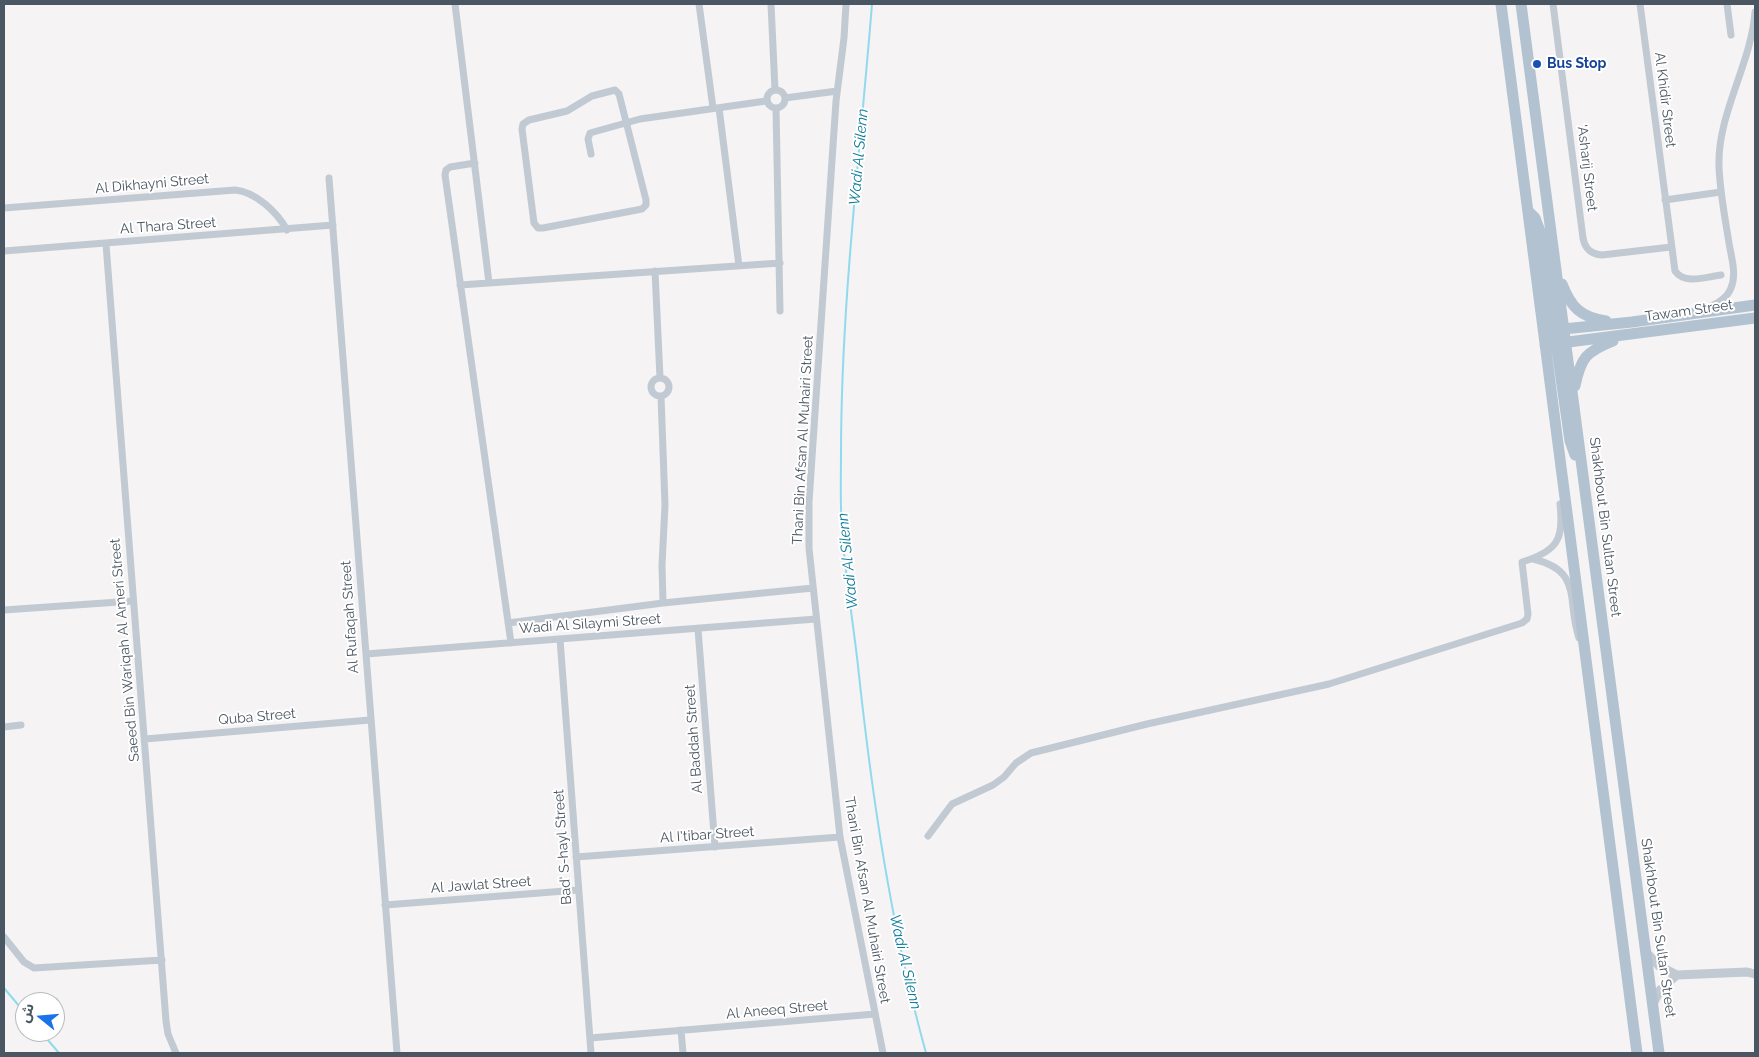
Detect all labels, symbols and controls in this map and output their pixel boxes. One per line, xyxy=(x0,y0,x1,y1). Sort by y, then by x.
street label: Al Khidir Street xyxy=(1651,51,1679,149)
place label: Bus Stop xyxy=(1547,56,1606,72)
marker: Bus Stop xyxy=(1531,58,1543,70)
water label: Wadi Al Silenn xyxy=(846,108,872,206)
street label: 'Asharij Street xyxy=(1573,124,1601,212)
street label: Al Dikhayni Street xyxy=(94,171,210,197)
street label: Al Thara Street xyxy=(119,214,217,238)
street label: Tawam Street xyxy=(1644,297,1734,325)
street label: Thani Bin Afsan Al Muhairi Street xyxy=(789,335,817,545)
street label: Shakhbout Bin Sultan Street xyxy=(1586,436,1624,618)
water label: Wadi Al Silenn xyxy=(834,512,862,610)
street label: Saeed Bin Wariqah Al Ameri Street xyxy=(107,538,143,762)
street label: Al Rufaqah Street xyxy=(338,560,362,674)
street label: Wadi Al Silaymi Street xyxy=(518,611,662,637)
street label: Al Baddah Street xyxy=(682,684,706,794)
street label: Quba Street xyxy=(218,705,296,729)
street label: Bad' S-hayl Street xyxy=(551,789,575,905)
street label: Thani Bin Afsan Al Muhairi Street xyxy=(841,795,893,1005)
street label: Al I'tibar Street xyxy=(659,823,755,847)
street label: Shakhbout Bin Sultan Street xyxy=(1637,837,1679,1019)
street label: Al Jawlat Street xyxy=(430,873,532,897)
water label: Wadi Al Silenn xyxy=(885,913,925,1011)
north arrow xyxy=(15,992,65,1042)
street label: Al Aneeq Street xyxy=(725,997,829,1023)
text: ش xyxy=(16,1001,37,1024)

